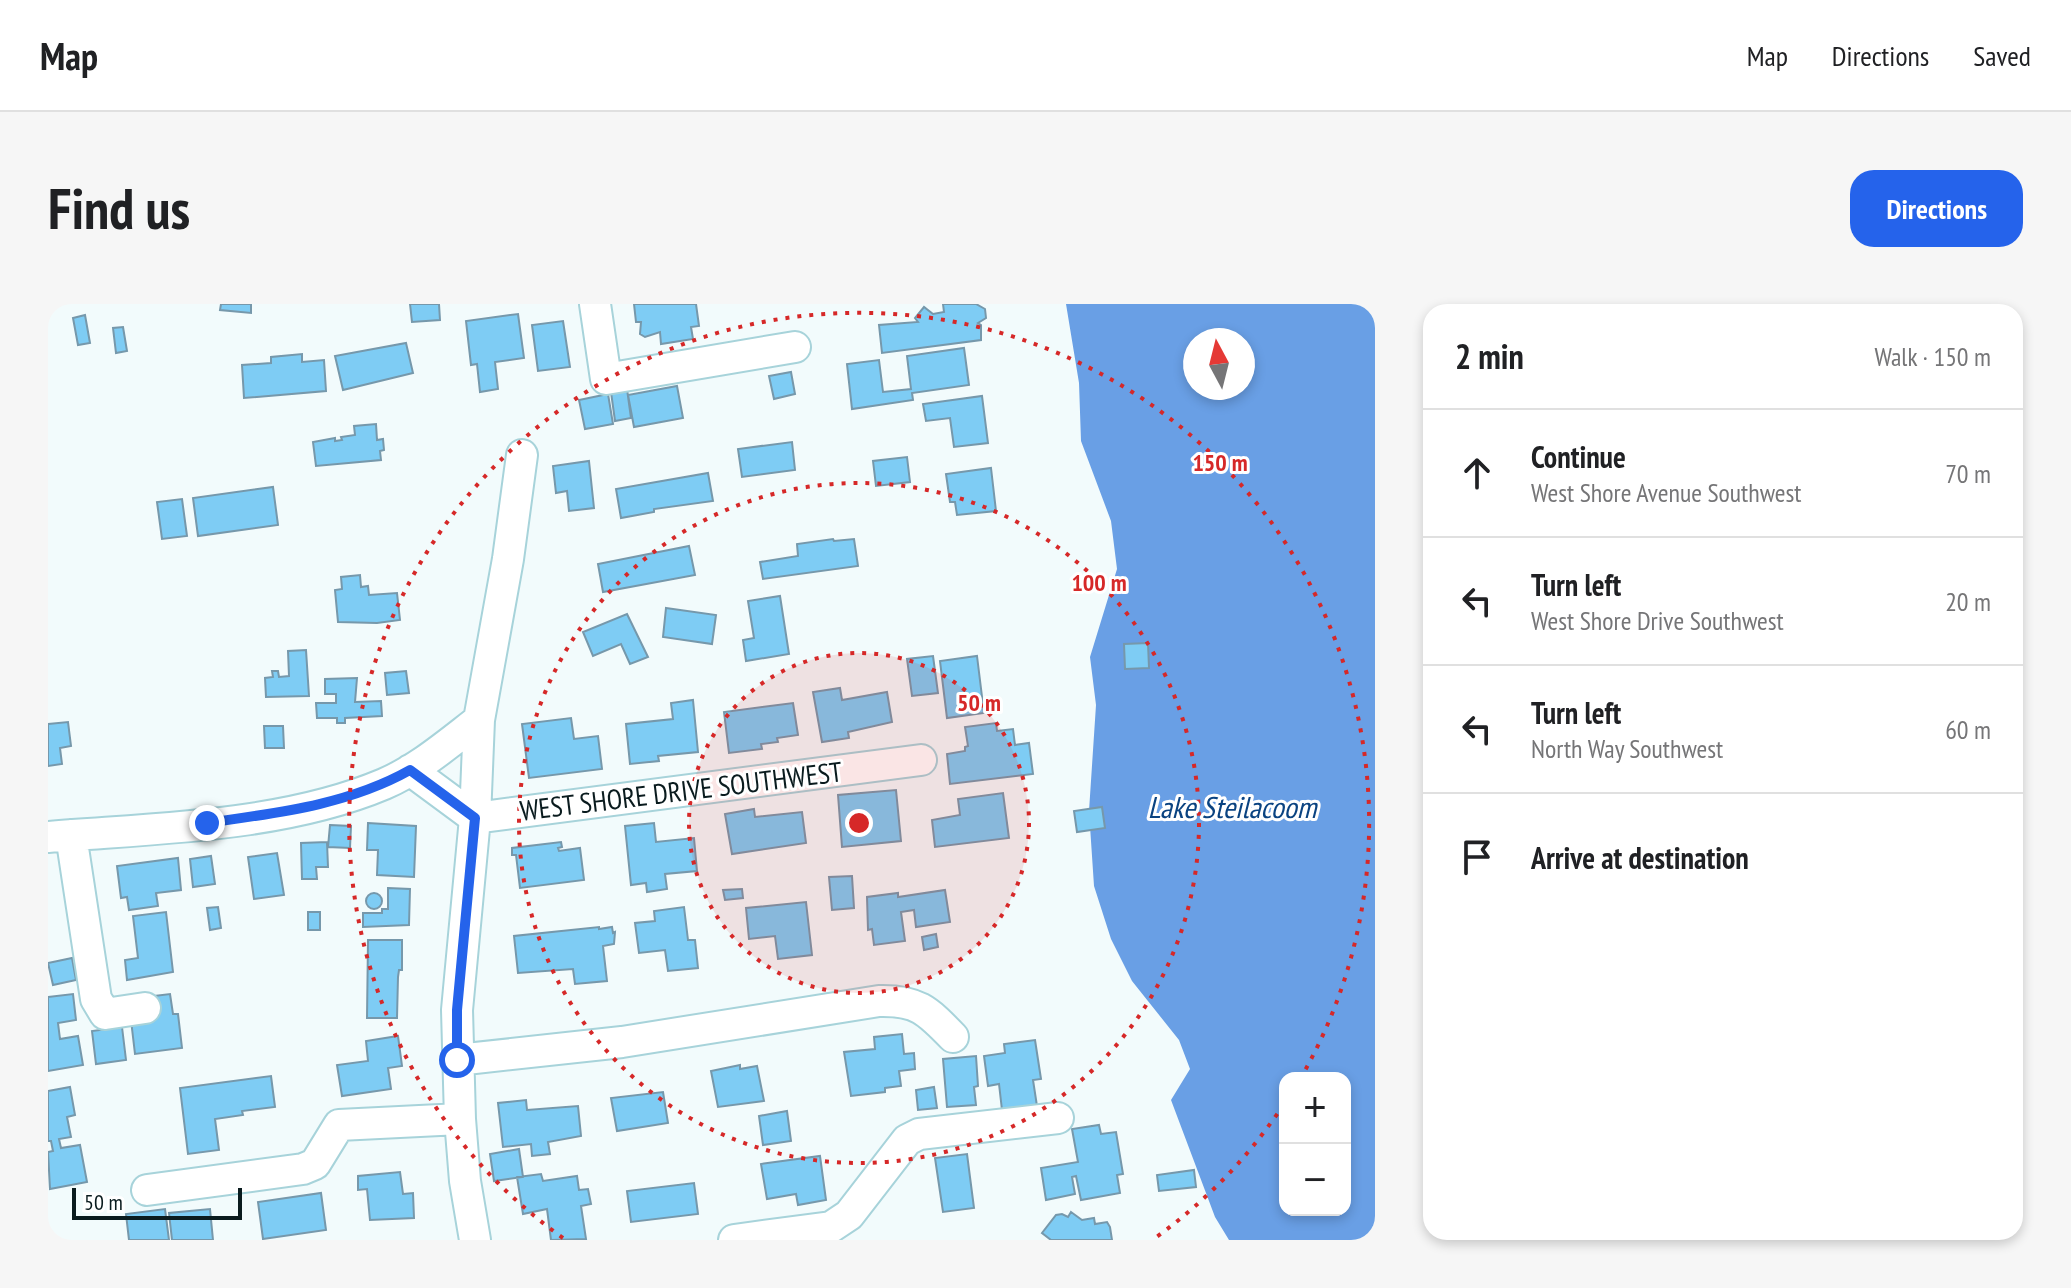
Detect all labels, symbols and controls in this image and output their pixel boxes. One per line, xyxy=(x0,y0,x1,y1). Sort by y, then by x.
text: Map xyxy=(40,31,98,80)
text: Map xyxy=(1747,37,1788,74)
text: Directions xyxy=(1832,37,1929,74)
text: Saved xyxy=(1973,37,2031,74)
button: Directions xyxy=(1850,170,2023,247)
text: Find us xyxy=(48,172,190,244)
north arrow xyxy=(1183,328,1255,400)
text: 2 min xyxy=(1455,334,1524,378)
text: Walk · 150 m xyxy=(1874,340,1991,373)
text: Continue xyxy=(1531,437,1626,476)
text: 150 m xyxy=(1192,447,1248,478)
icon: ahead xyxy=(1455,451,1499,495)
text: 70 m xyxy=(1945,457,1991,490)
text: West Shore Avenue Southwest xyxy=(1531,476,1801,509)
text: Turn left xyxy=(1531,565,1621,604)
text: 100 m xyxy=(1071,567,1127,598)
icon: left xyxy=(1455,579,1499,623)
text: 20 m xyxy=(1945,585,1991,618)
text: West Shore Drive Southwest xyxy=(1531,604,1784,637)
text: 50 m xyxy=(957,687,1001,718)
text: Turn left xyxy=(1531,693,1621,732)
icon: left xyxy=(1455,707,1499,751)
text: 60 m xyxy=(1945,713,1991,746)
text: North Way Southwest xyxy=(1531,732,1723,765)
street label: WEST SHORE DRIVE SOUTHWEST xyxy=(518,752,845,829)
water label: Lake Steilacoom xyxy=(1148,787,1318,826)
route end xyxy=(189,805,225,841)
centre of rings xyxy=(845,809,873,837)
icon: arrive xyxy=(1455,835,1499,879)
text: Arrive at destination xyxy=(1531,838,1749,877)
route start xyxy=(439,1042,475,1078)
map controls xyxy=(1279,1072,1351,1216)
button: + xyxy=(1279,1072,1351,1144)
button: − xyxy=(1279,1144,1351,1216)
scale bar xyxy=(72,1184,242,1220)
text: 50 m xyxy=(84,1188,123,1216)

